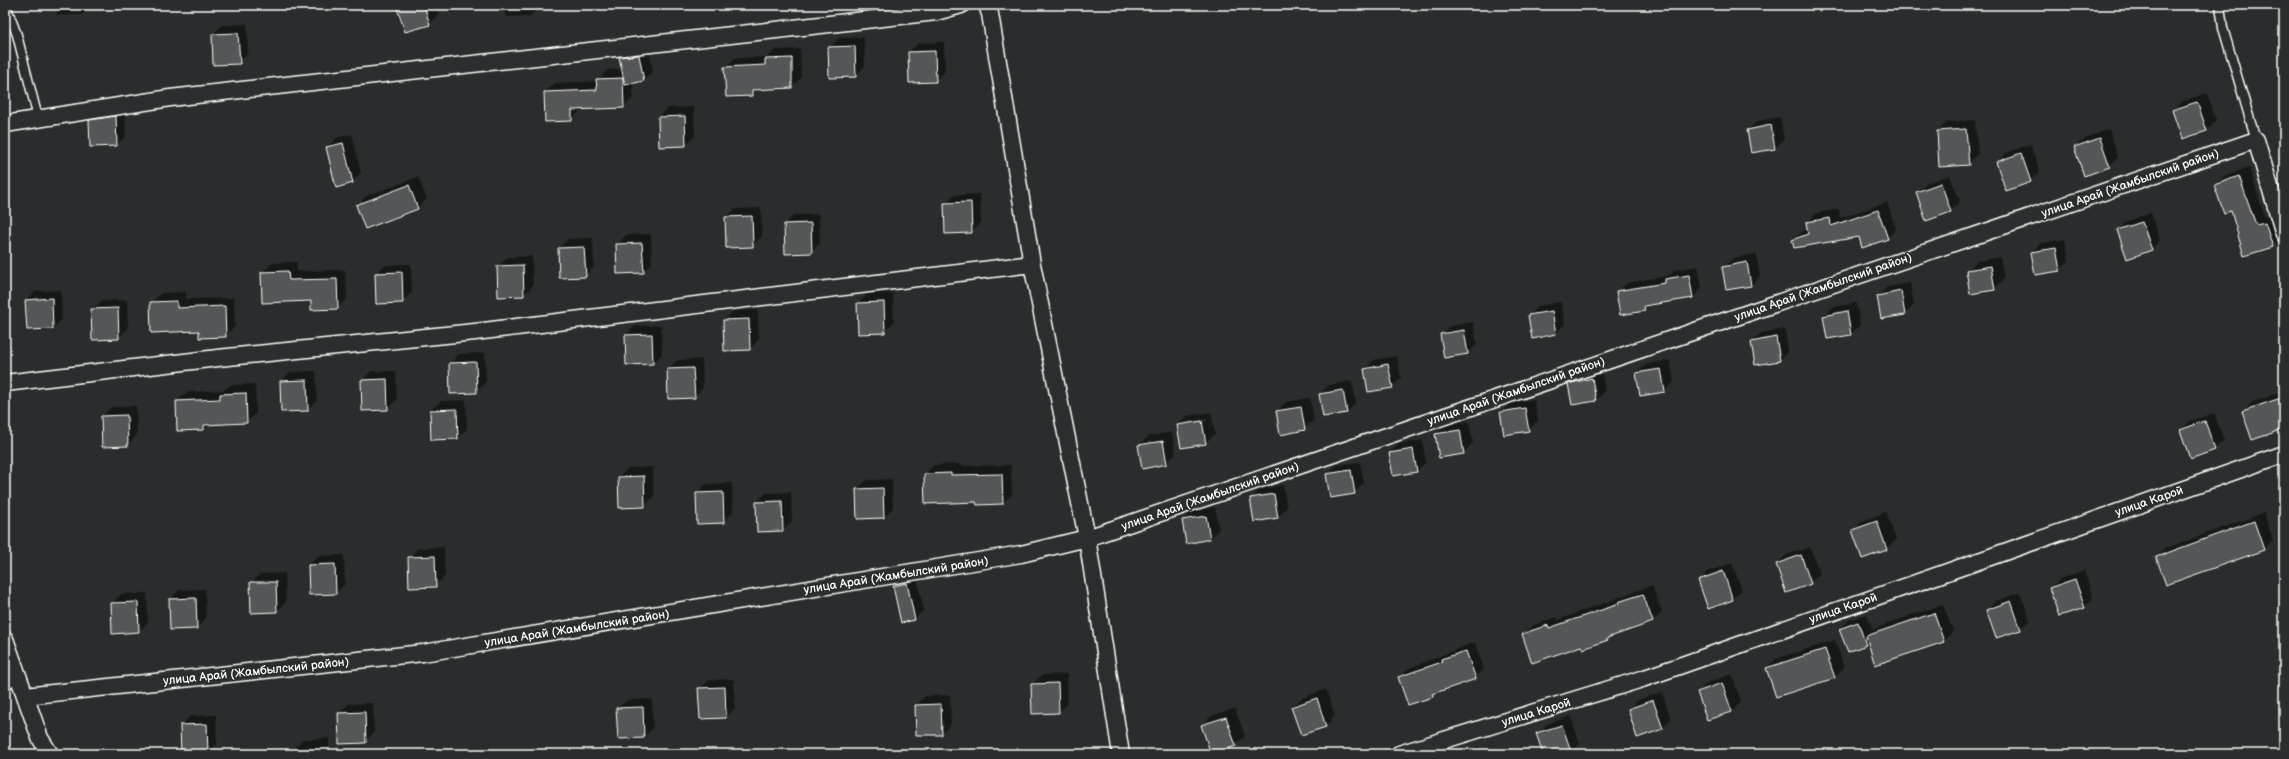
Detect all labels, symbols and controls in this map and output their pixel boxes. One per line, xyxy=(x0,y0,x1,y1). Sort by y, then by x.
street label: улица Арай (Жамбылский район) xyxy=(2039,146,2221,221)
street label: улица Арай (Жамбылский район) xyxy=(1732,250,1914,325)
street label: улица Арай (Жамбылский район) xyxy=(1425,354,1607,429)
street label: улица Арай (Жамбылский район) xyxy=(1119,459,1301,534)
street label: улица Карой xyxy=(2113,483,2185,520)
street label: улица Арай (Жамбылский район) xyxy=(803,553,990,598)
street label: улица Карой xyxy=(1807,590,1879,627)
street label: улица Арай (Жамбылский район) xyxy=(484,606,671,651)
street label: улица Арай (Жамбылский район) xyxy=(162,654,350,689)
street label: улица Карой xyxy=(1500,695,1573,730)

